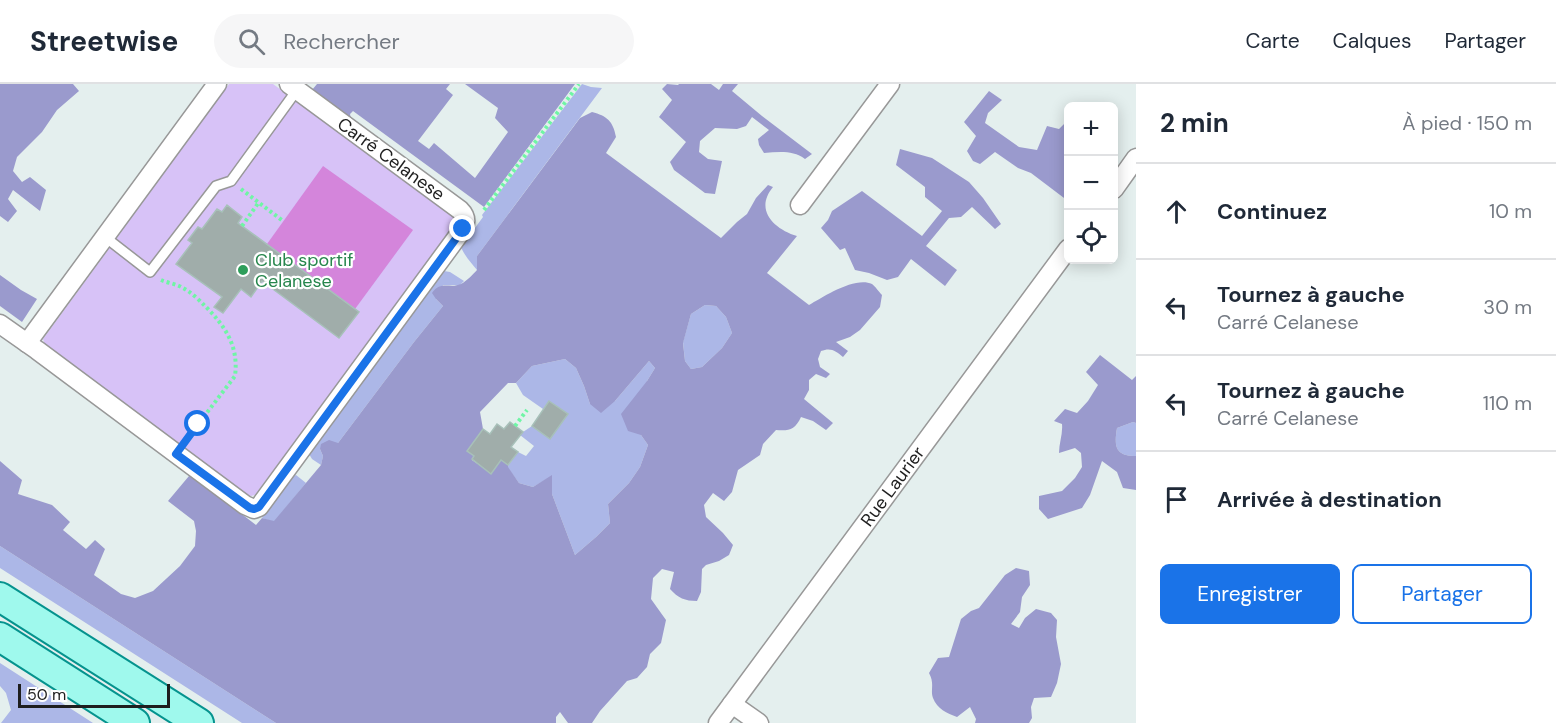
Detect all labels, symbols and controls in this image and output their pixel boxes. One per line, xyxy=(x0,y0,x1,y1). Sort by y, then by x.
search box xyxy=(214,14,634,68)
text: Streetwise xyxy=(30,23,178,60)
icon: search xyxy=(235,25,268,58)
text: Rechercher xyxy=(283,27,400,56)
text: Carte xyxy=(1245,27,1300,55)
text: Calques xyxy=(1333,27,1411,55)
text: Partager xyxy=(1444,27,1526,55)
map controls xyxy=(1064,102,1118,264)
button: + xyxy=(1064,102,1118,156)
text: 2 min xyxy=(1160,106,1229,140)
text: À pied · 150 m xyxy=(1402,110,1532,136)
street label: Carré Celanese xyxy=(332,112,450,206)
button: − xyxy=(1064,156,1118,210)
icon: ahead xyxy=(1160,195,1193,228)
text: Continuez xyxy=(1217,197,1327,226)
text: 10 m xyxy=(1489,198,1532,224)
button: locate xyxy=(1064,210,1118,264)
route end xyxy=(449,215,475,241)
place label: Club sportif Celanese xyxy=(255,248,353,293)
marker: Club sportif Celanese xyxy=(236,263,250,277)
text: Tournez à gauche xyxy=(1217,280,1405,309)
icon: left xyxy=(1160,291,1193,324)
text: 30 m xyxy=(1483,294,1532,320)
text: Carré Celanese xyxy=(1217,309,1359,335)
text: Tournez à gauche xyxy=(1217,376,1405,405)
icon: left xyxy=(1160,387,1193,420)
text: 110 m xyxy=(1483,390,1532,416)
text: Carré Celanese xyxy=(1217,405,1359,431)
route start xyxy=(184,410,210,436)
street label: Rue Laurier xyxy=(855,441,930,531)
icon: arrive xyxy=(1160,483,1193,516)
text: Arrivée à destination xyxy=(1217,485,1442,514)
button: Enregistrer xyxy=(1160,564,1340,624)
button: Partager xyxy=(1352,564,1532,624)
scale bar xyxy=(18,681,170,708)
text: 50 m xyxy=(27,684,66,705)

